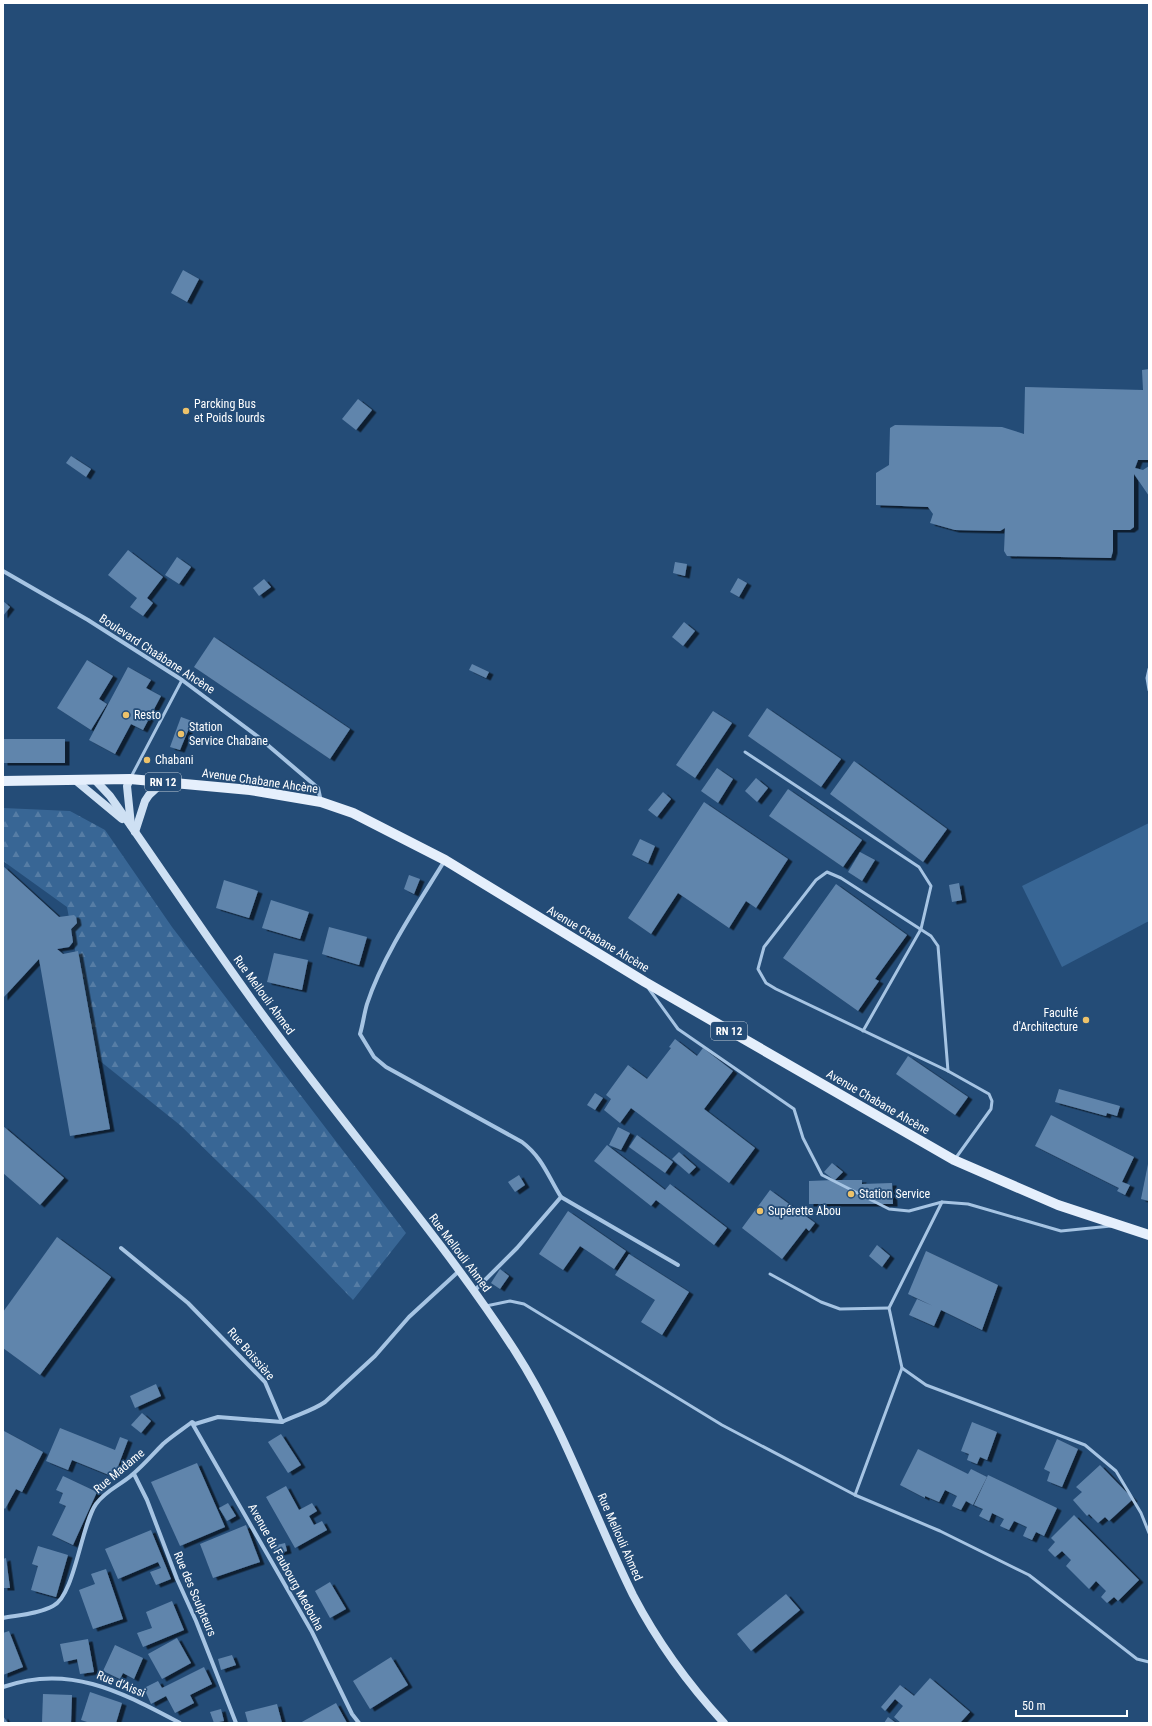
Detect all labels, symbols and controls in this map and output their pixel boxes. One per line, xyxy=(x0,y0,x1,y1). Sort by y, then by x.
place label: Parcking Bus et Poids lourds xyxy=(194,397,265,425)
marker: Parcking Bus et Poids lourds xyxy=(181,406,191,416)
street label: Boulevard Chaâbane Ahcène xyxy=(97,611,218,697)
place label: Resto xyxy=(134,708,161,722)
marker: Resto xyxy=(121,710,131,720)
place label: Station Service Chabane xyxy=(189,720,268,748)
marker: Station Service Chabane xyxy=(176,729,186,739)
place label: Chabani xyxy=(155,753,194,767)
marker: Chabani xyxy=(142,755,152,765)
street label: Avenue Chabane Ahcène xyxy=(201,766,319,796)
road number: RN 12 xyxy=(145,773,181,791)
street label: Avenue Chabane Ahcène xyxy=(544,903,652,975)
street label: Rue Mellouli Ahmed xyxy=(231,953,297,1037)
place label: Faculté d'Architecture xyxy=(1013,1006,1078,1034)
marker: Faculté d'Architecture xyxy=(1081,1015,1091,1025)
road number: RN 12 xyxy=(711,1022,747,1040)
street label: Avenue Chabane Ahcène xyxy=(824,1067,932,1137)
place label: Station Service xyxy=(859,1187,930,1201)
marker: Station Service xyxy=(846,1189,856,1199)
place label: Supérette Abou xyxy=(768,1204,841,1218)
marker: Supérette Abou xyxy=(755,1206,765,1216)
street label: Rue Mellouli Ahmed xyxy=(426,1211,494,1295)
street label: Rue Boissière xyxy=(225,1325,278,1383)
street label: Rue Madame xyxy=(91,1446,147,1496)
street label: Rue Mellouli Ahmed xyxy=(594,1491,646,1583)
street label: Avenue du Faubourg Medouha xyxy=(245,1501,327,1633)
street label: Rue des Sculpteurs xyxy=(171,1550,219,1638)
street label: Rue d'Aissi xyxy=(95,1668,147,1700)
scale bar xyxy=(1016,1692,1127,1718)
text: 50 m xyxy=(1022,1699,1046,1713)

